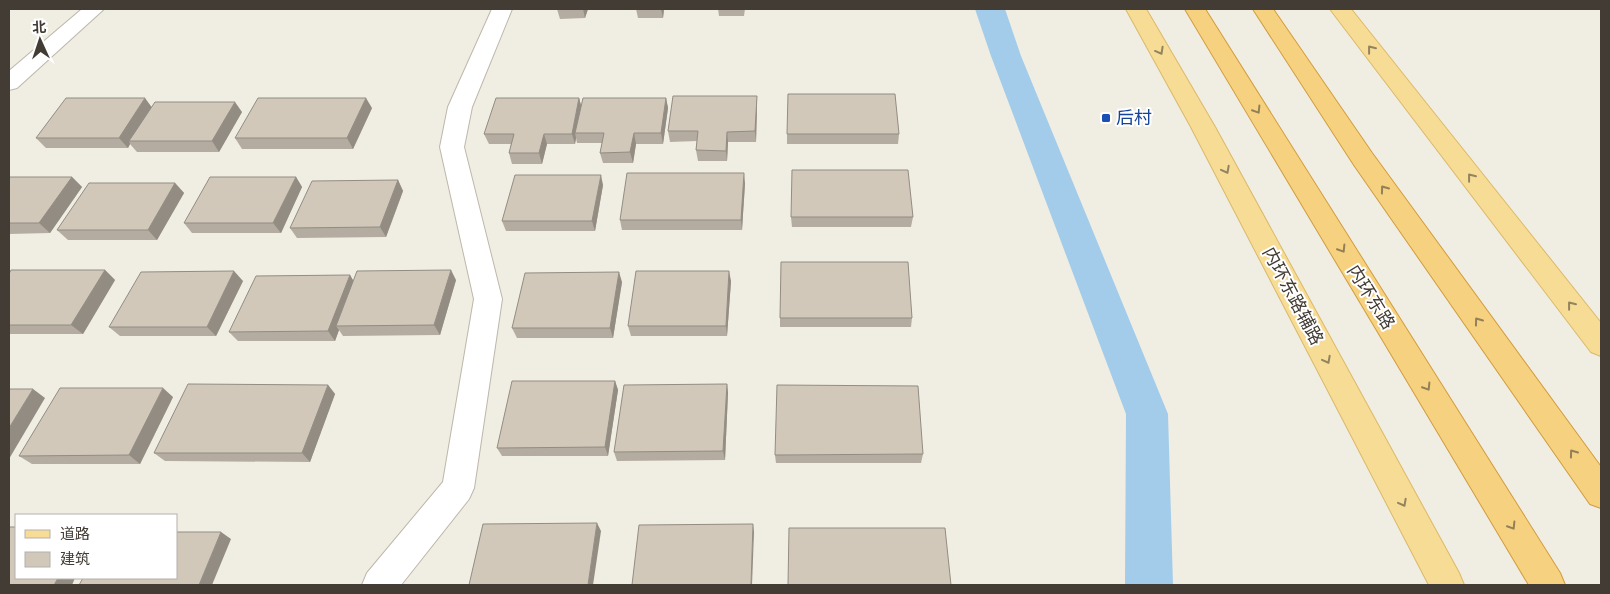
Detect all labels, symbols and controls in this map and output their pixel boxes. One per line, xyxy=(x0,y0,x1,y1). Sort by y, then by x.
north arrow xyxy=(15,15,65,65)
text: 北 xyxy=(32,19,47,36)
one-way arrow xyxy=(1154,46,1164,55)
one-way arrow xyxy=(1369,46,1377,55)
one-way arrow xyxy=(1250,105,1260,114)
place label: 后村 xyxy=(1116,107,1152,129)
marker: 后村 xyxy=(1100,112,1112,124)
one-way arrow xyxy=(1220,164,1230,173)
one-way arrow xyxy=(1469,174,1477,183)
one-way arrow xyxy=(1381,185,1390,195)
street label: 内环东路辅路 xyxy=(1258,243,1328,349)
one-way arrow xyxy=(1335,243,1345,252)
street label: 内环东路 xyxy=(1343,261,1399,333)
one-way arrow xyxy=(1568,302,1577,311)
one-way arrow xyxy=(1476,318,1484,327)
one-way arrow xyxy=(1321,354,1331,363)
one-way arrow xyxy=(1420,382,1430,391)
one-way arrow xyxy=(1570,449,1579,459)
one-way arrow xyxy=(1397,498,1407,507)
legend xyxy=(15,514,178,579)
one-way arrow xyxy=(1505,520,1515,529)
text: 道路 xyxy=(60,525,90,543)
text: 建筑 xyxy=(60,550,90,568)

